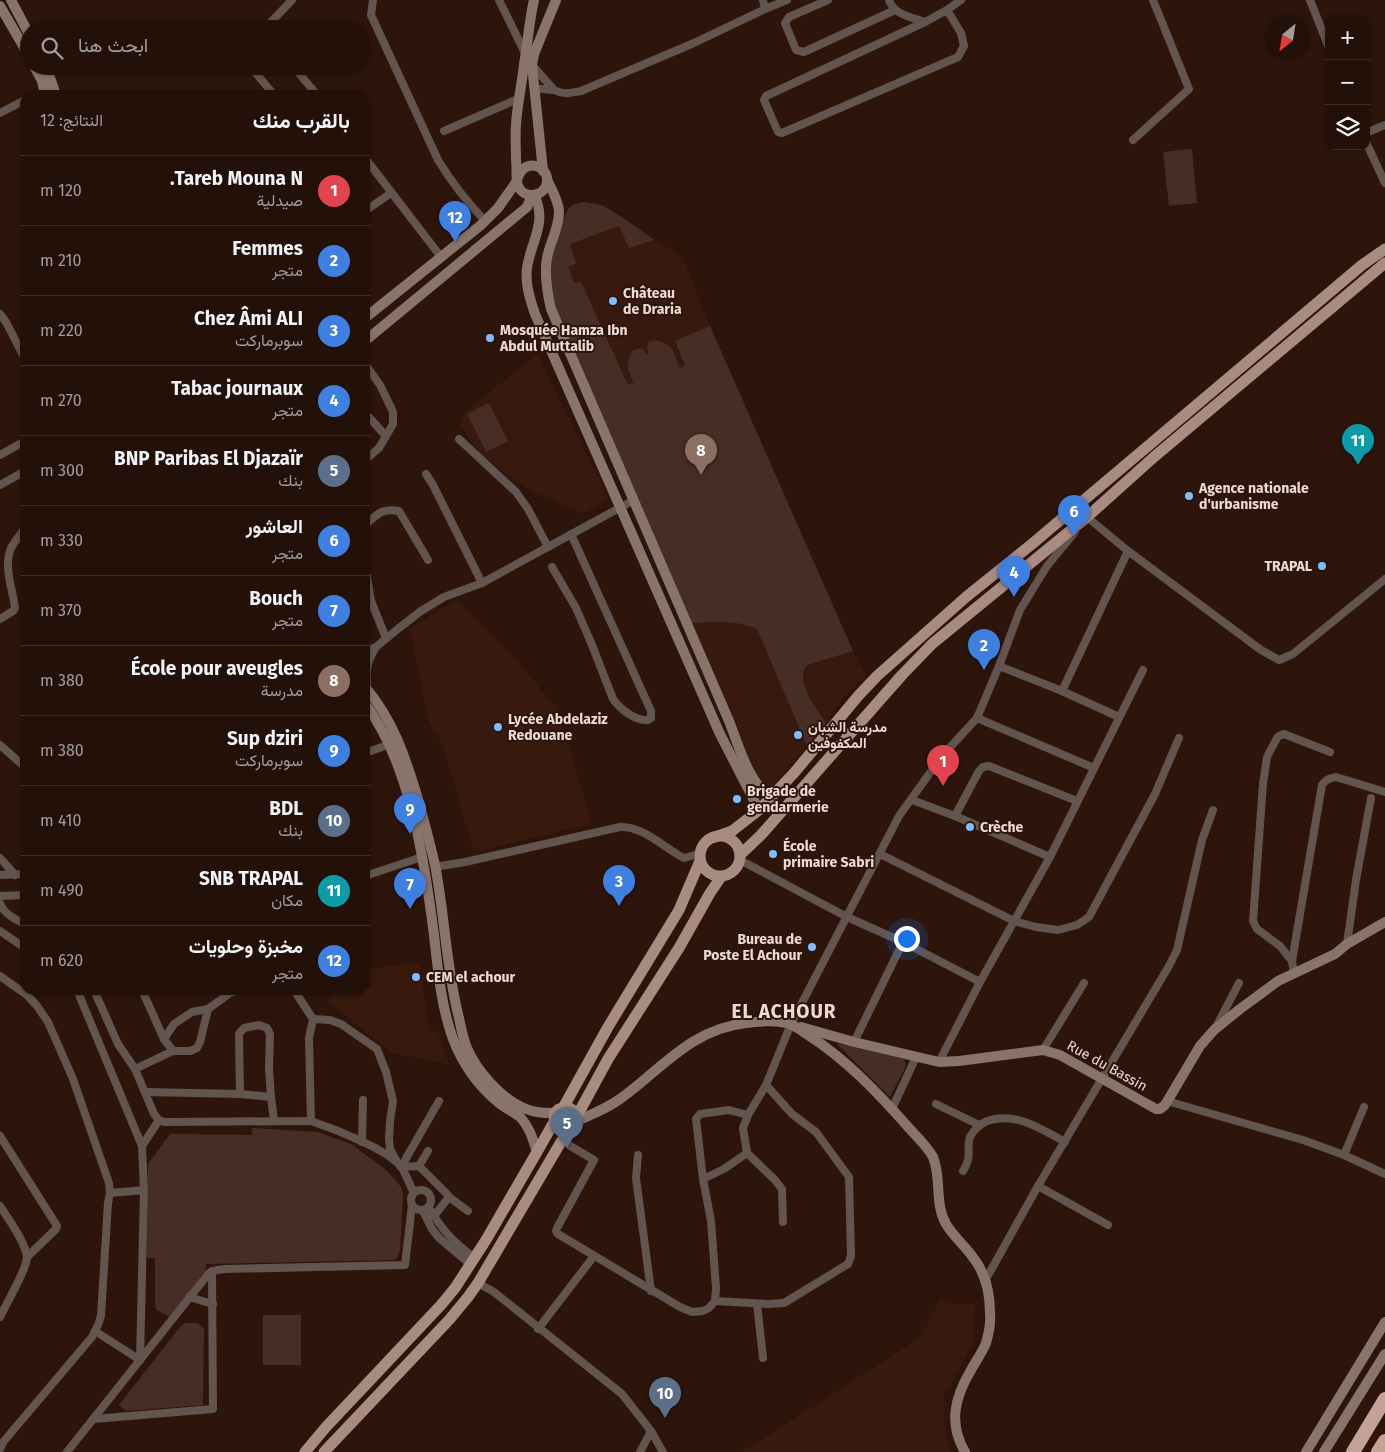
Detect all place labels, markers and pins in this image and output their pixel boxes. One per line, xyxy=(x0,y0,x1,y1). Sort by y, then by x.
pin: 12 xyxy=(439,201,471,242)
place label: Château de Draria xyxy=(623,285,682,318)
marker: Château de Draria xyxy=(607,295,619,307)
place label: Mosquée Hamza Ibn Abdul Muttalib xyxy=(499,322,628,355)
marker: Mosquée Hamza Ibn Abdul Muttalib xyxy=(484,332,496,344)
pin: 11 xyxy=(1342,424,1374,465)
pin: 8 xyxy=(685,434,717,475)
place label: Agence nationale d'urbanisme xyxy=(1198,480,1309,513)
marker: Agence nationale d'urbanisme xyxy=(1183,490,1195,502)
pin: 6 xyxy=(1058,495,1090,536)
pin: 4 xyxy=(998,556,1030,597)
place label: TRAPAL xyxy=(1265,558,1312,575)
marker: TRAPAL xyxy=(1316,560,1328,572)
pin: 2 xyxy=(968,629,1000,670)
place label: Lycée Abdelaziz Redouane xyxy=(508,711,608,744)
place label: مدرسة الشبان المكفوفين xyxy=(808,719,888,752)
marker: Lycée Abdelaziz Redouane xyxy=(492,721,504,733)
marker: مدرسة الشبان المكفوفين xyxy=(792,729,804,741)
pin: 1 xyxy=(927,745,959,786)
place label: Brigade de gendarmerie xyxy=(747,783,829,816)
pin: 9 xyxy=(394,793,426,834)
marker: Brigade de gendarmerie xyxy=(731,793,743,805)
place label: Crèche xyxy=(980,819,1024,836)
marker: Crèche xyxy=(964,821,976,833)
place label: École primaire Sabri xyxy=(783,837,874,871)
marker: École primaire Sabri xyxy=(767,848,779,860)
pin: 3 xyxy=(603,865,635,906)
pin: 7 xyxy=(394,868,426,909)
place label: Bureau de Poste El Achour xyxy=(703,931,802,964)
marker: Bureau de Poste El Achour xyxy=(806,941,818,953)
place label: CEM el achour xyxy=(426,969,516,986)
marker: CEM el achour xyxy=(410,971,422,983)
pin: 5 xyxy=(551,1107,583,1148)
pin: 10 xyxy=(649,1377,681,1418)

